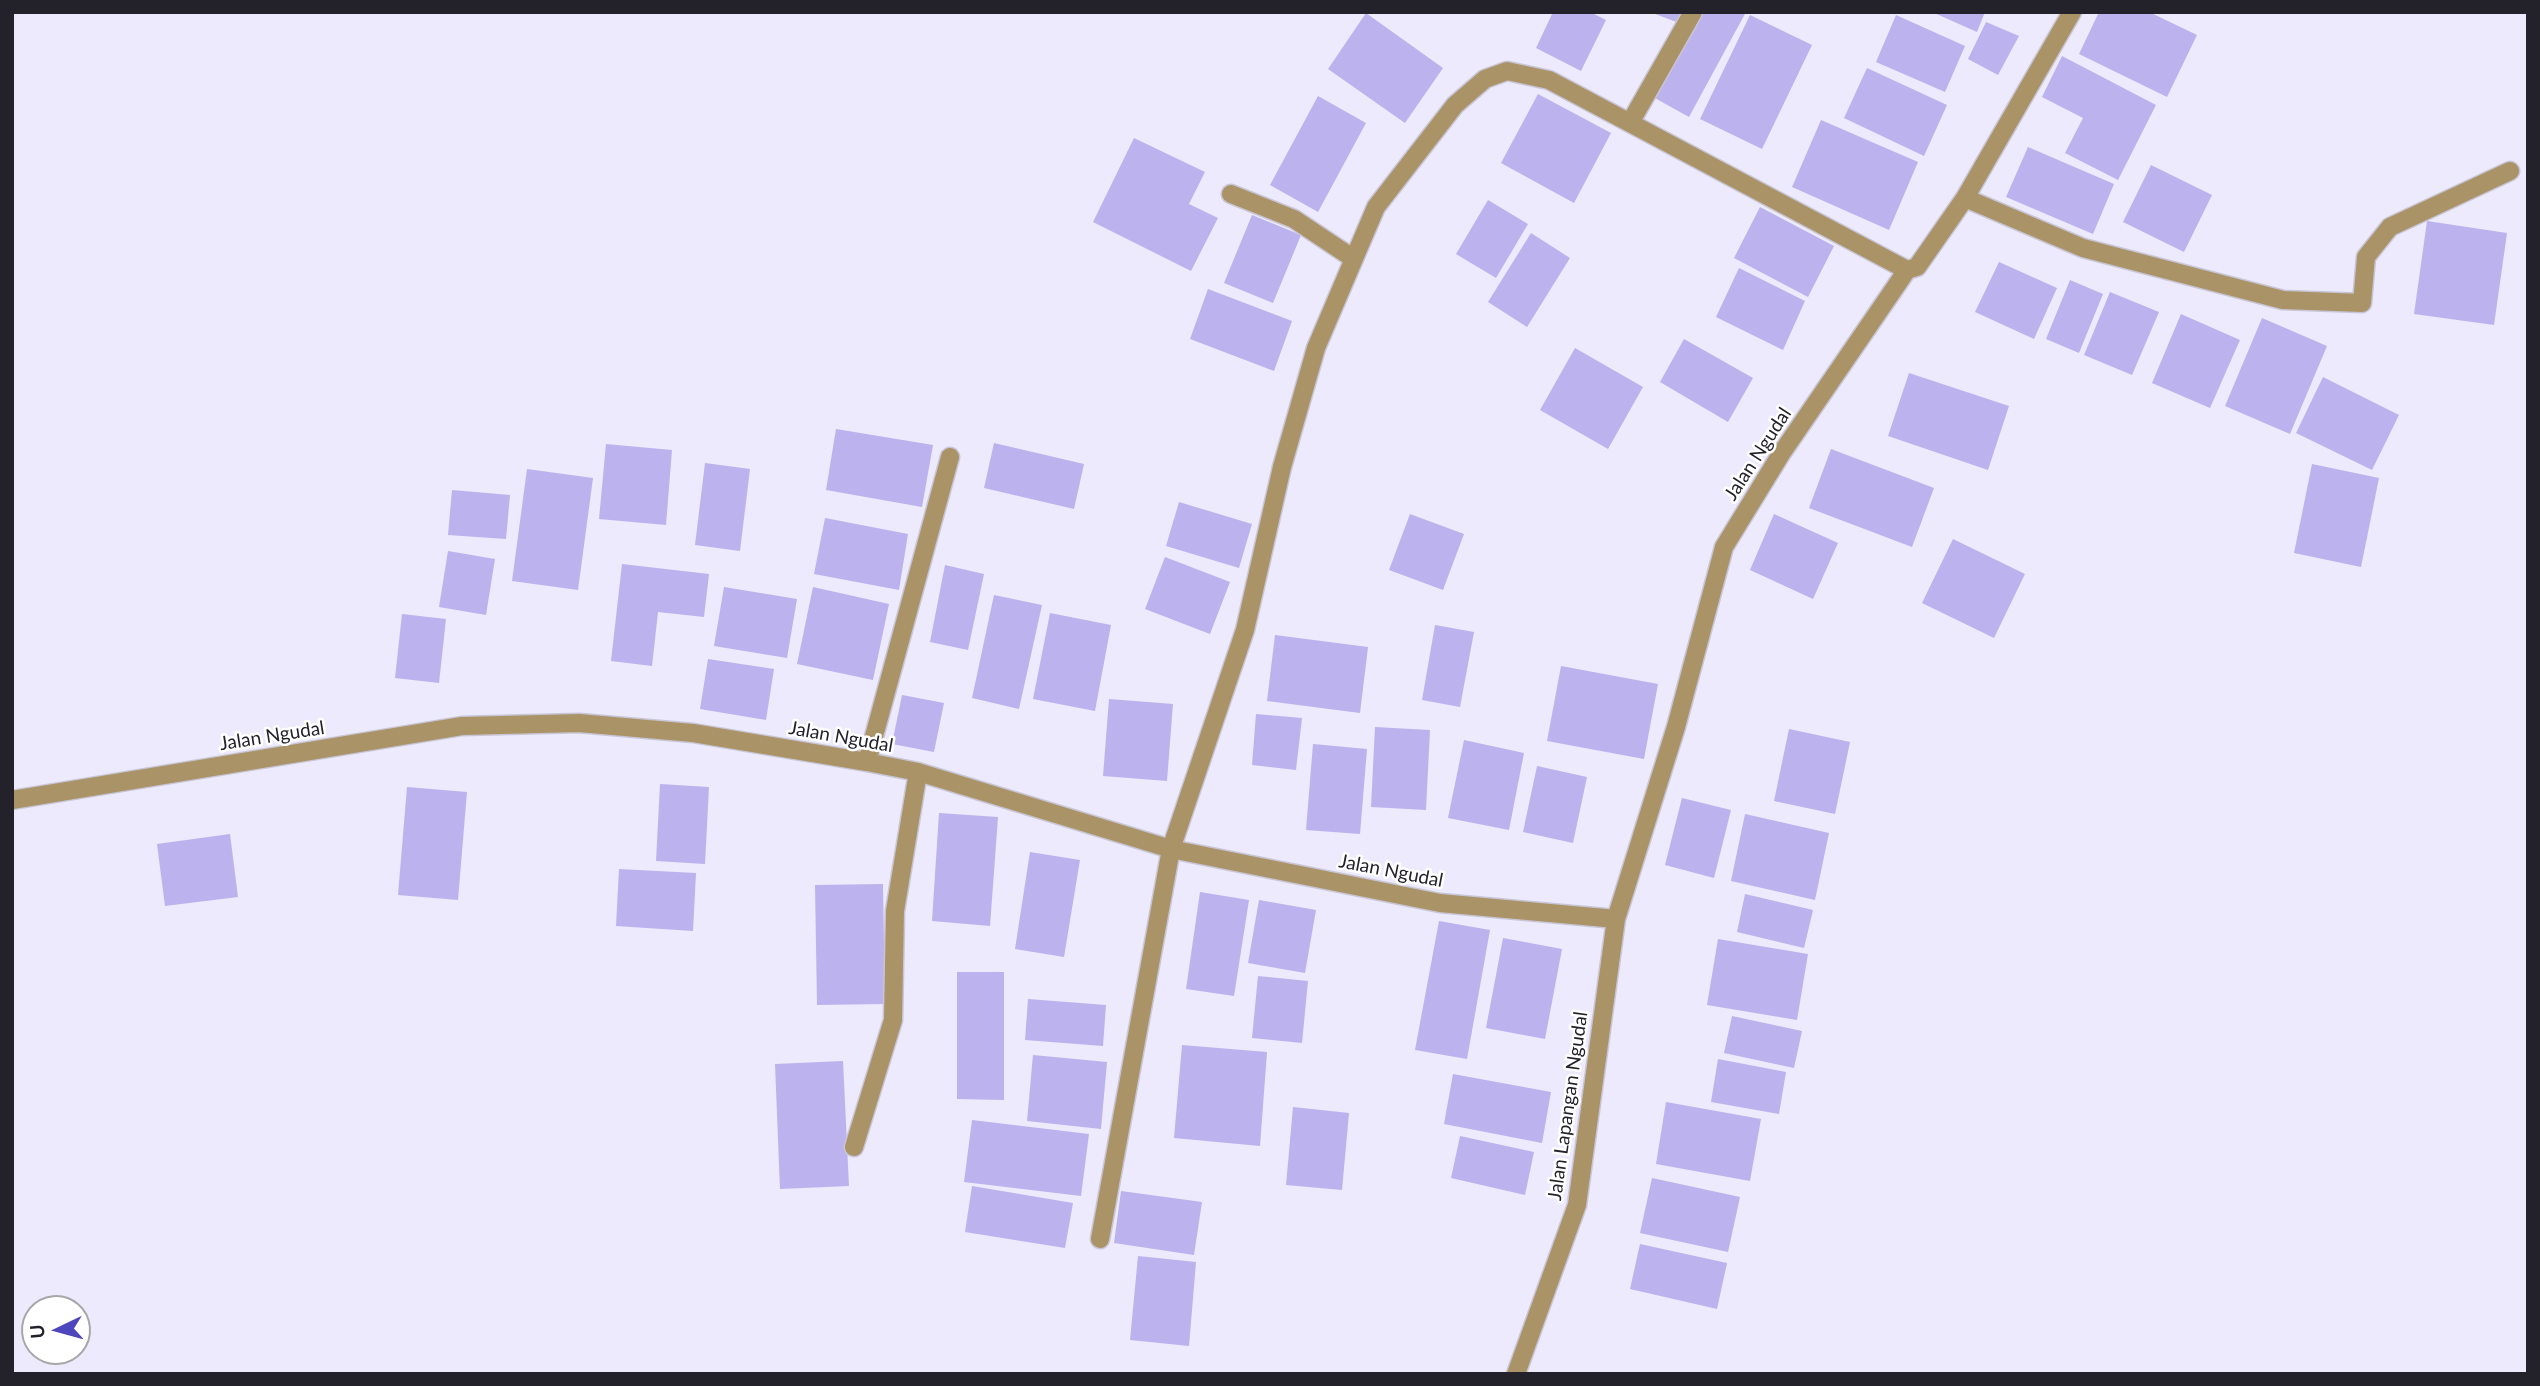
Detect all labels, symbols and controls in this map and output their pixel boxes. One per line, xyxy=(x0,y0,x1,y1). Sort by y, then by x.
street label: Jalan Ngudal xyxy=(1720,403,1796,505)
street label: Jalan Ngudal xyxy=(218,716,326,756)
street label: Jalan Ngudal xyxy=(787,717,895,757)
street label: Jalan Ngudal xyxy=(1337,850,1445,892)
street label: Jalan Lapangan Ngudal xyxy=(1543,1010,1593,1202)
north arrow xyxy=(21,1295,91,1365)
text: U xyxy=(25,1324,49,1340)

